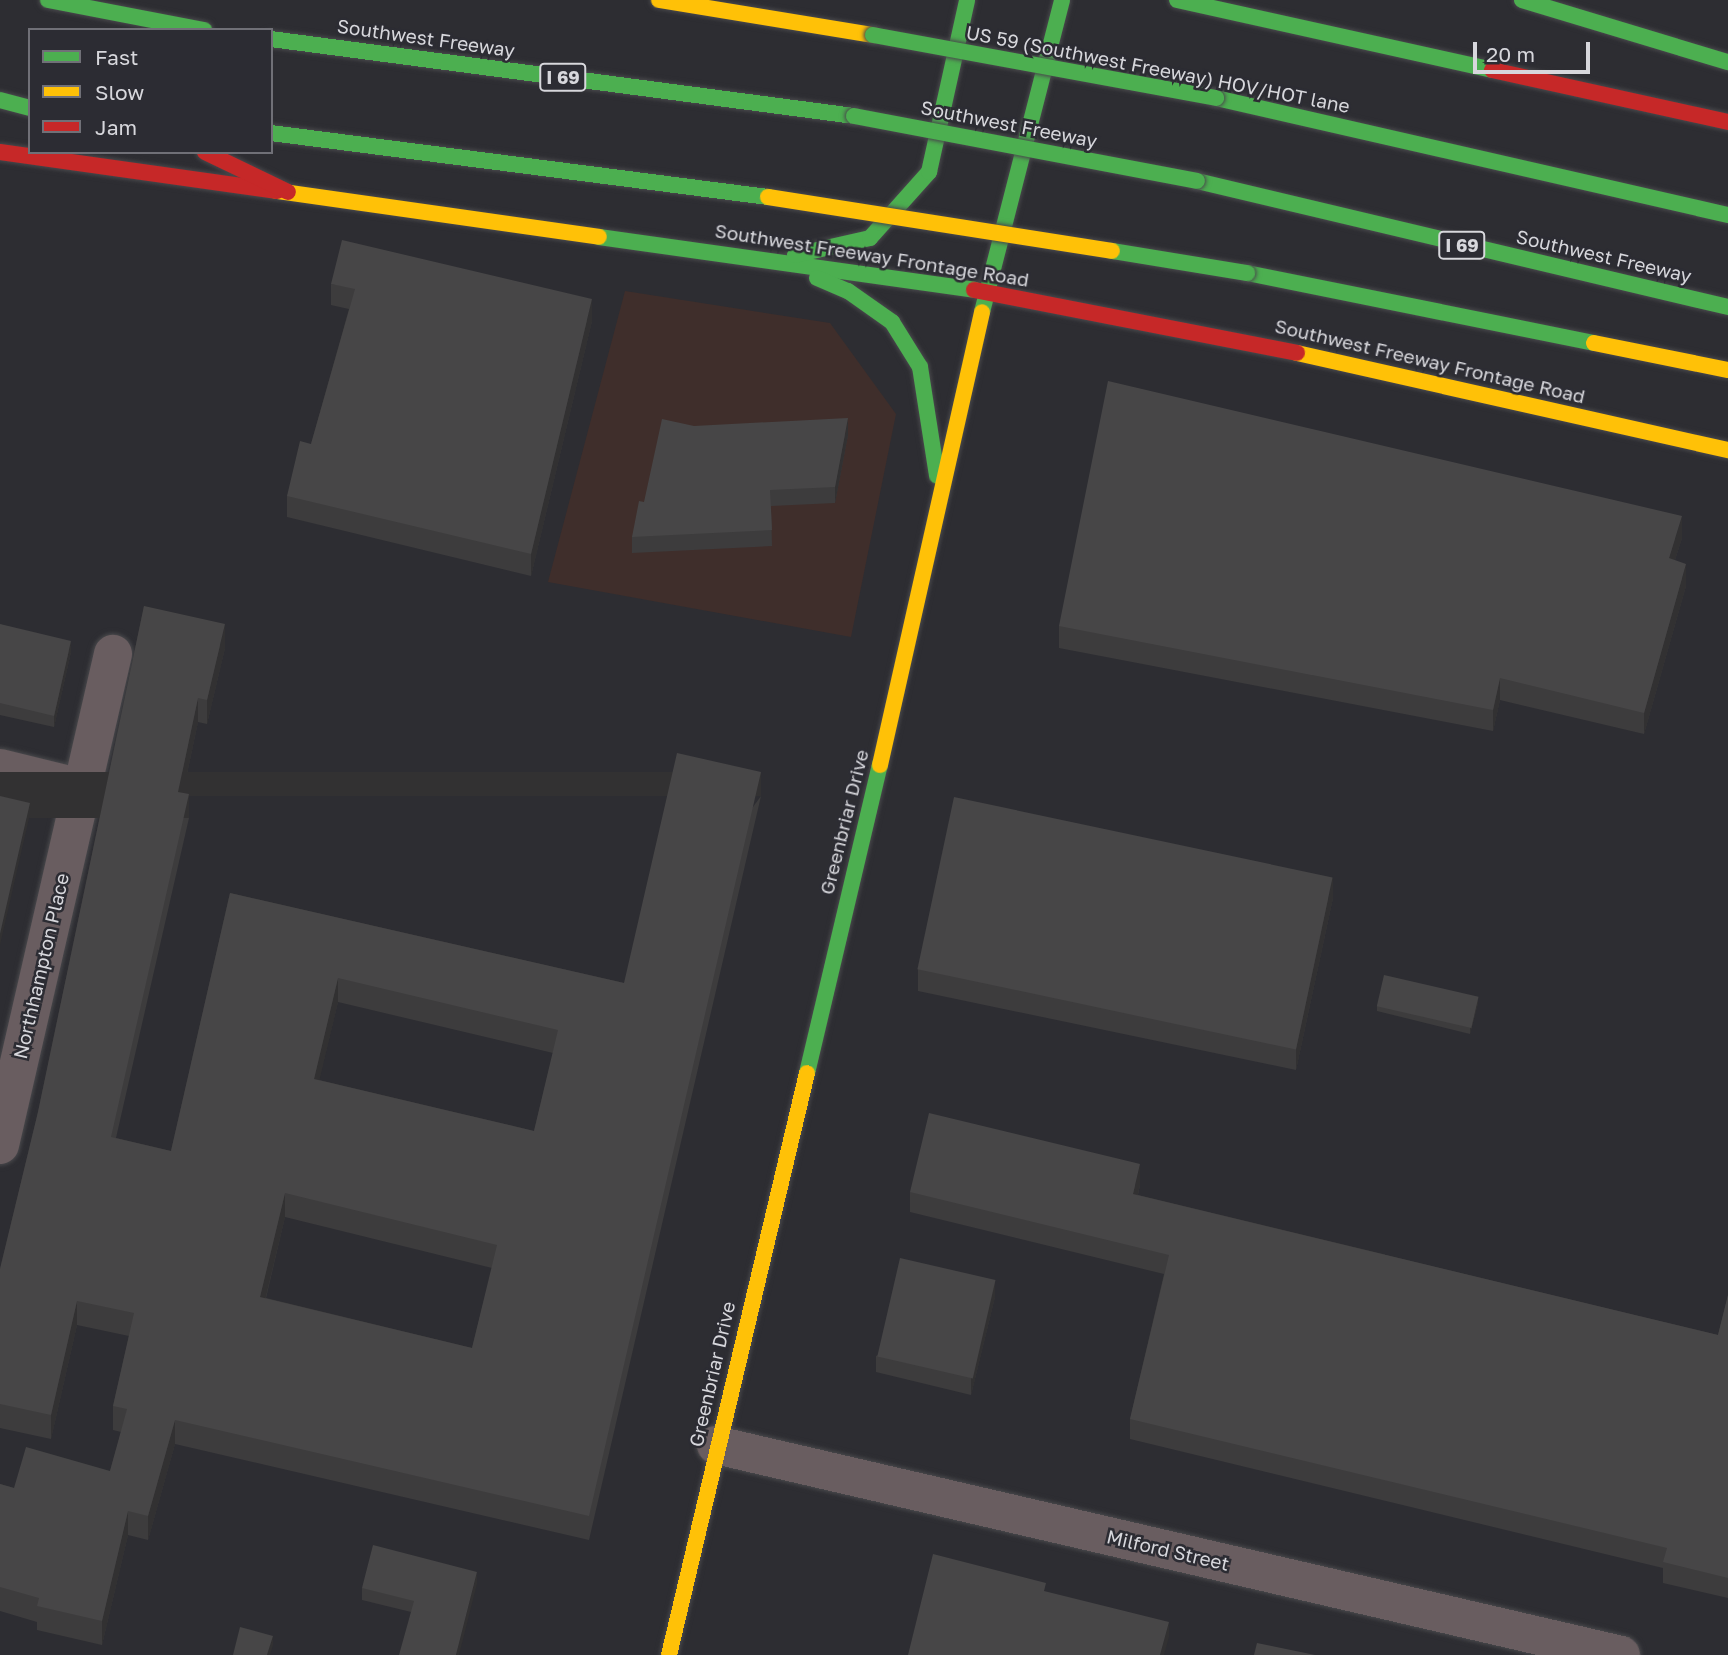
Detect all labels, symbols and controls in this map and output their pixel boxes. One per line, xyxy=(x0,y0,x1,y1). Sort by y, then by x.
street label: Southwest Freeway xyxy=(336,14,516,62)
street label: US 59 (Southwest Freeway) HOV/HOT lane xyxy=(964,21,1352,117)
legend xyxy=(28,28,273,154)
scale bar xyxy=(1476,28,1593,72)
text: 20 m xyxy=(1486,41,1535,67)
text: Fast xyxy=(95,44,138,70)
road number: I 69 xyxy=(538,62,588,92)
text: Slow xyxy=(95,79,144,105)
street label: Southwest Freeway xyxy=(919,96,1099,152)
text: Jam xyxy=(95,114,137,140)
street label: Southwest Freeway Frontage Road xyxy=(713,219,1031,291)
street label: Southwest Freeway xyxy=(1514,225,1694,287)
road number: I 69 xyxy=(1438,230,1486,260)
street label: Southwest Freeway Frontage Road xyxy=(1273,314,1587,408)
street label: Greenbriar Drive xyxy=(815,747,873,897)
street label: Northhampton Place xyxy=(9,871,73,1061)
street label: Greenbriar Drive xyxy=(684,1299,740,1449)
street label: Milford Street xyxy=(1104,1525,1232,1575)

